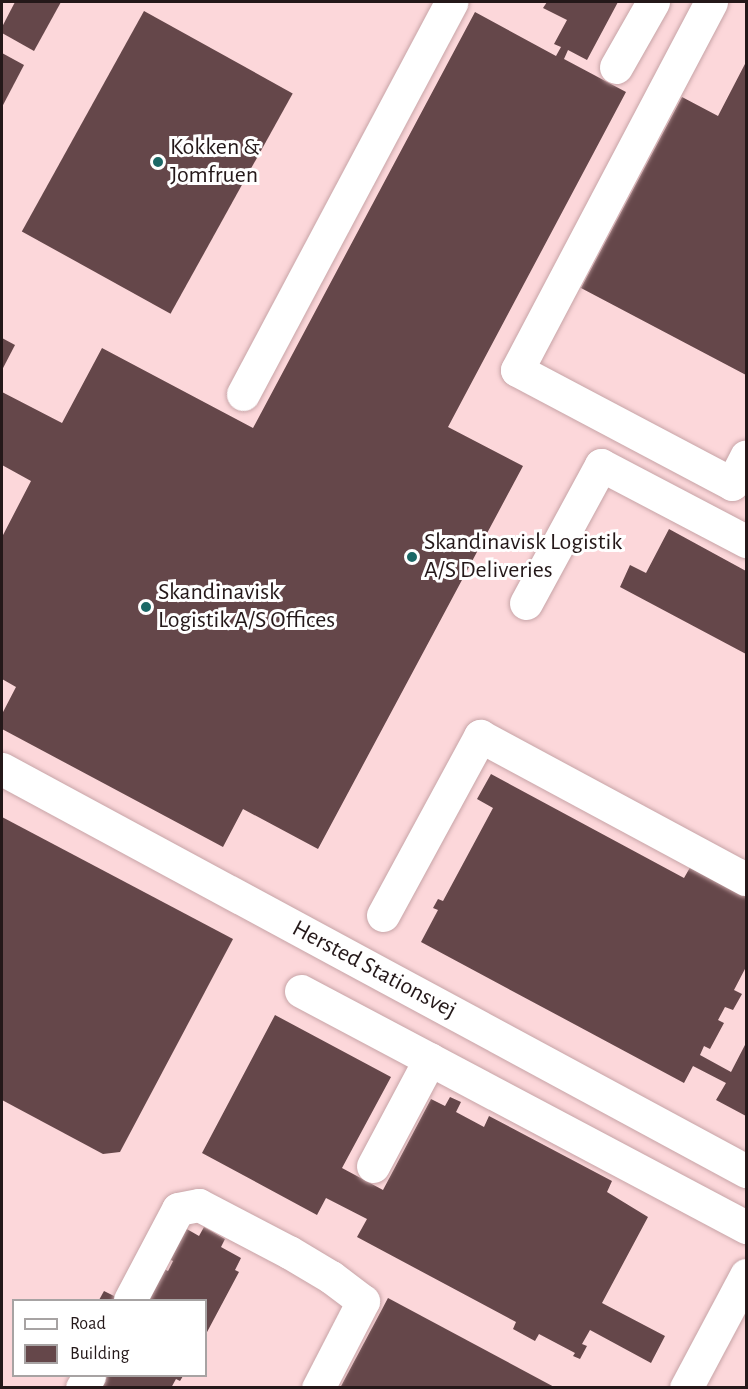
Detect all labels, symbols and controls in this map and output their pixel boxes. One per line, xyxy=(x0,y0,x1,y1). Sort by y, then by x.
place label: Kokken & Jomfruen xyxy=(170,134,260,190)
marker: Kokken & Jomfruen xyxy=(151,155,165,169)
place label: Skandinavisk Logistik A/S Deliveries xyxy=(424,529,622,585)
marker: Skandinavisk Logistik A/S Deliveries xyxy=(405,550,419,564)
place label: Skandinavisk Logistik A/S Offices xyxy=(158,579,335,635)
marker: Skandinavisk Logistik A/S Offices xyxy=(139,600,153,614)
street label: Hersted Stationsvej xyxy=(287,915,461,1025)
legend xyxy=(12,1299,207,1377)
text: Road xyxy=(70,1315,106,1333)
text: Building xyxy=(70,1345,129,1363)

